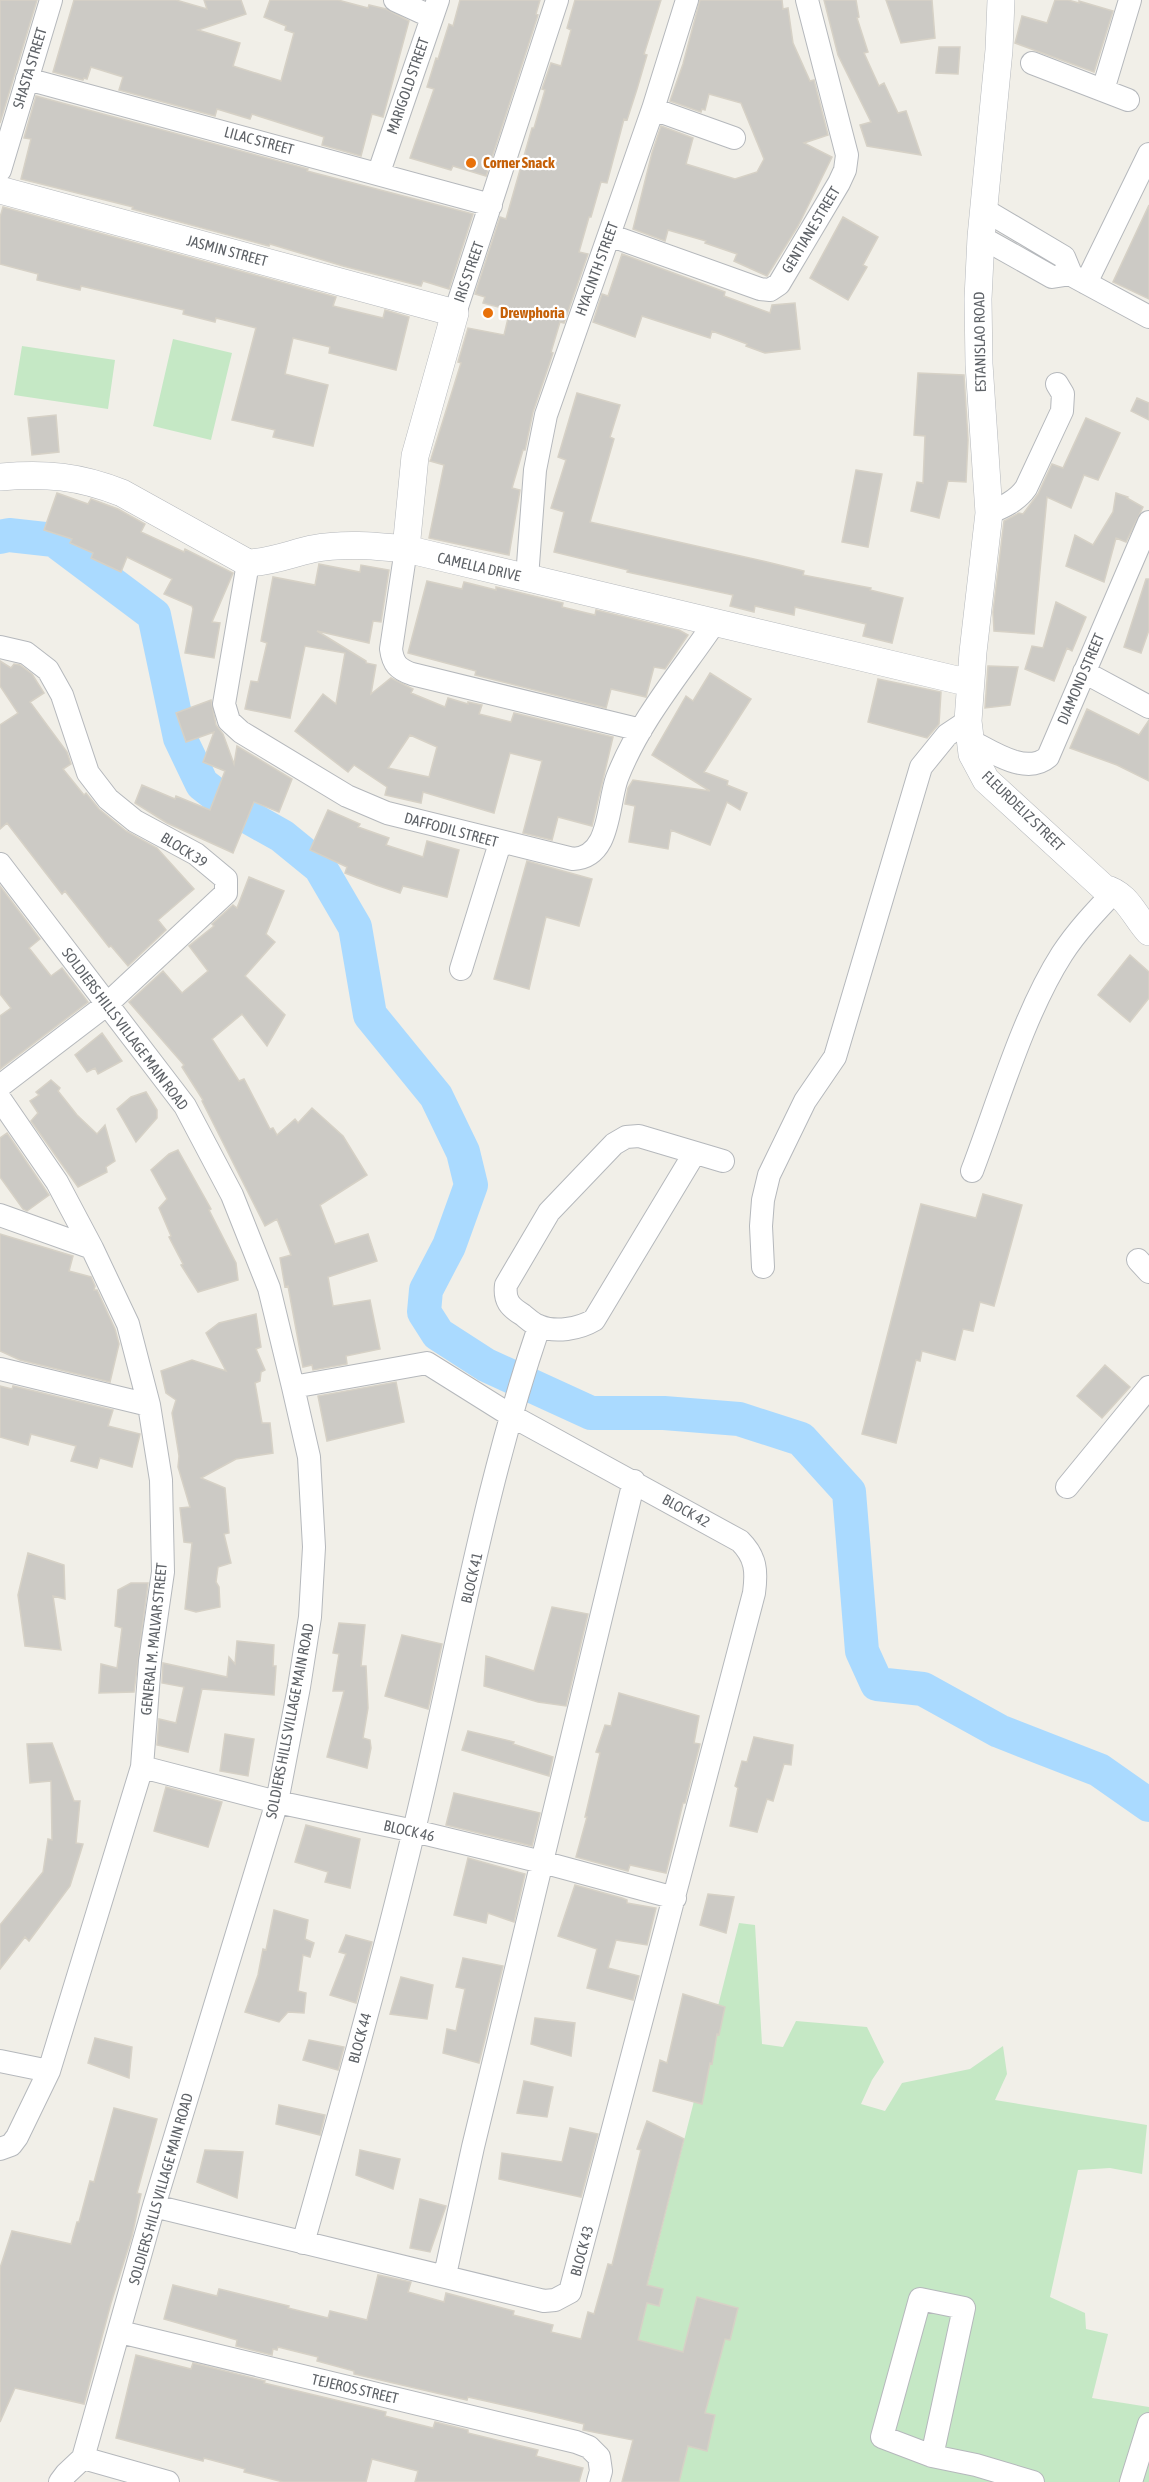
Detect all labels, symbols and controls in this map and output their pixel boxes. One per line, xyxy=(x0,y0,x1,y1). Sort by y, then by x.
street label: SHASTA STREET xyxy=(9,25,50,110)
street label: MARIGOLD STREET xyxy=(383,35,432,137)
street label: LILAC STREET xyxy=(222,123,296,158)
place label: Corner Snack xyxy=(483,154,555,171)
marker: Corner Snack xyxy=(464,156,478,170)
street label: GENTIANE STREET xyxy=(778,183,843,276)
street label: HYACINTH STREET xyxy=(572,219,622,318)
street label: JASMIN STREET xyxy=(185,232,270,270)
street label: IRIS STREET xyxy=(450,239,487,305)
street label: ESTANISLAO ROAD xyxy=(970,291,989,393)
place label: Drewphoria xyxy=(500,304,565,321)
marker: Drewphoria xyxy=(481,306,495,320)
street label: CAMELLA DRIVE xyxy=(436,549,523,584)
street label: DIAMOND STREET xyxy=(1054,630,1108,727)
street label: FLEURDELIZ STREET xyxy=(979,767,1068,854)
street label: DAFFODIL STREET xyxy=(402,809,500,850)
street label: BLOCK 39 xyxy=(158,829,211,870)
street label: SOLDIERS HILLS VILLAGE MAIN ROAD xyxy=(59,944,192,1113)
street label: BLOCK 42 xyxy=(660,1491,713,1531)
street label: BLOCK 41 xyxy=(457,1551,486,1605)
street label: GENERAL M. MALVAR STREET xyxy=(137,1561,170,1716)
street label: SOLDIERS HILLS VILLAGE MAIN ROAD xyxy=(262,1622,317,1820)
street label: BLOCK 46 xyxy=(382,1816,436,1845)
street label: BLOCK 44 xyxy=(345,2011,374,2065)
street label: SOLDIERS HILLS VILLAGE MAIN ROAD xyxy=(125,2091,196,2287)
street label: BLOCK 43 xyxy=(567,2224,596,2278)
street label: TEJEROS STREET xyxy=(310,2370,400,2407)

